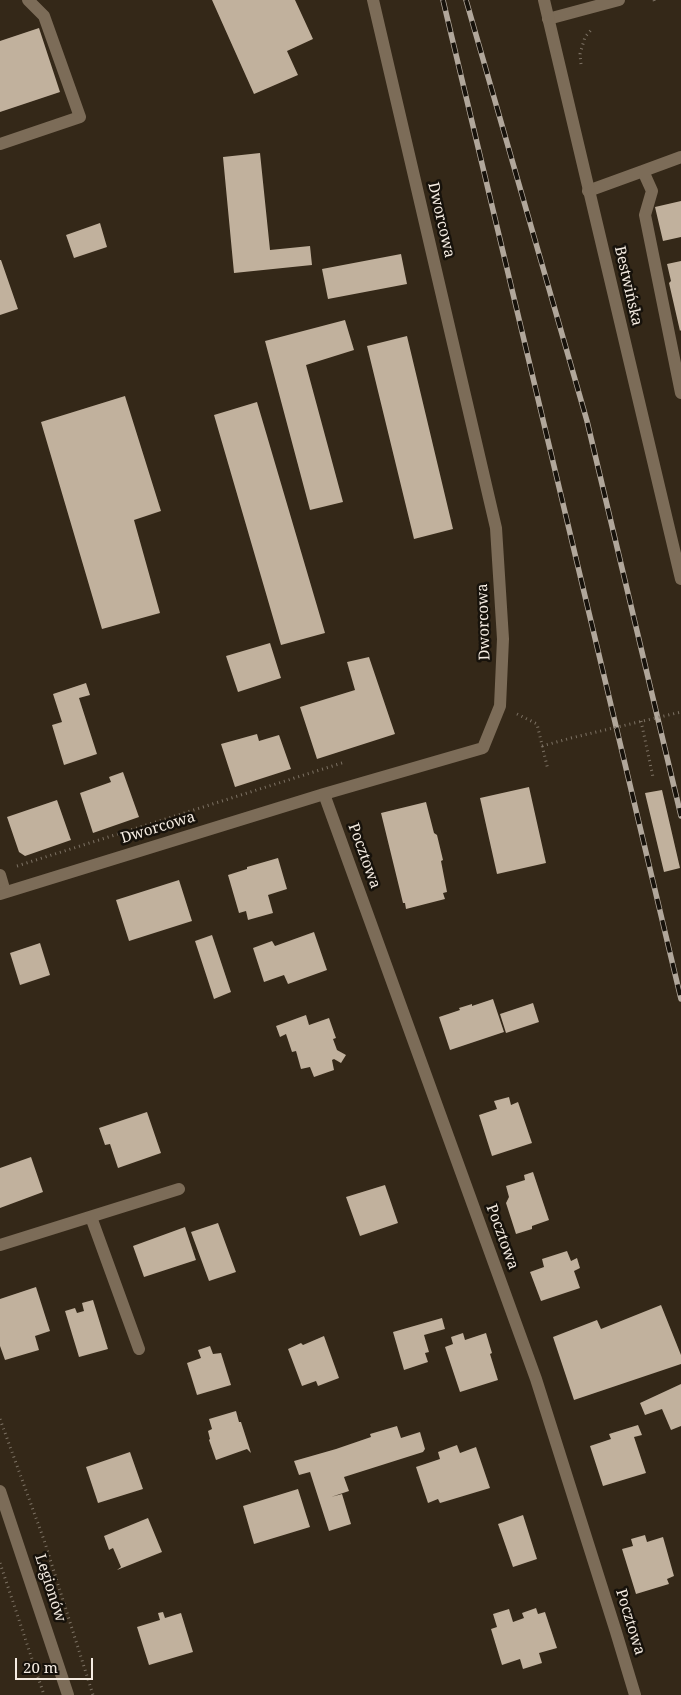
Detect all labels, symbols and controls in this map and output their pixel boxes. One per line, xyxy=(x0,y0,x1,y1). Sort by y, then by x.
street label: Dworcowa xyxy=(424,180,458,260)
street label: Bestwińska xyxy=(610,244,646,328)
street label: Dworcowa xyxy=(474,583,494,661)
street label: Dworcowa xyxy=(119,808,197,848)
street label: Pocztowa xyxy=(344,821,384,891)
street label: Pocztowa xyxy=(482,1202,522,1272)
street label: Legionów xyxy=(31,1552,69,1624)
street label: Pocztowa xyxy=(611,1587,649,1657)
scale bar xyxy=(18,1648,95,1680)
text: 20 m xyxy=(23,1657,58,1677)

